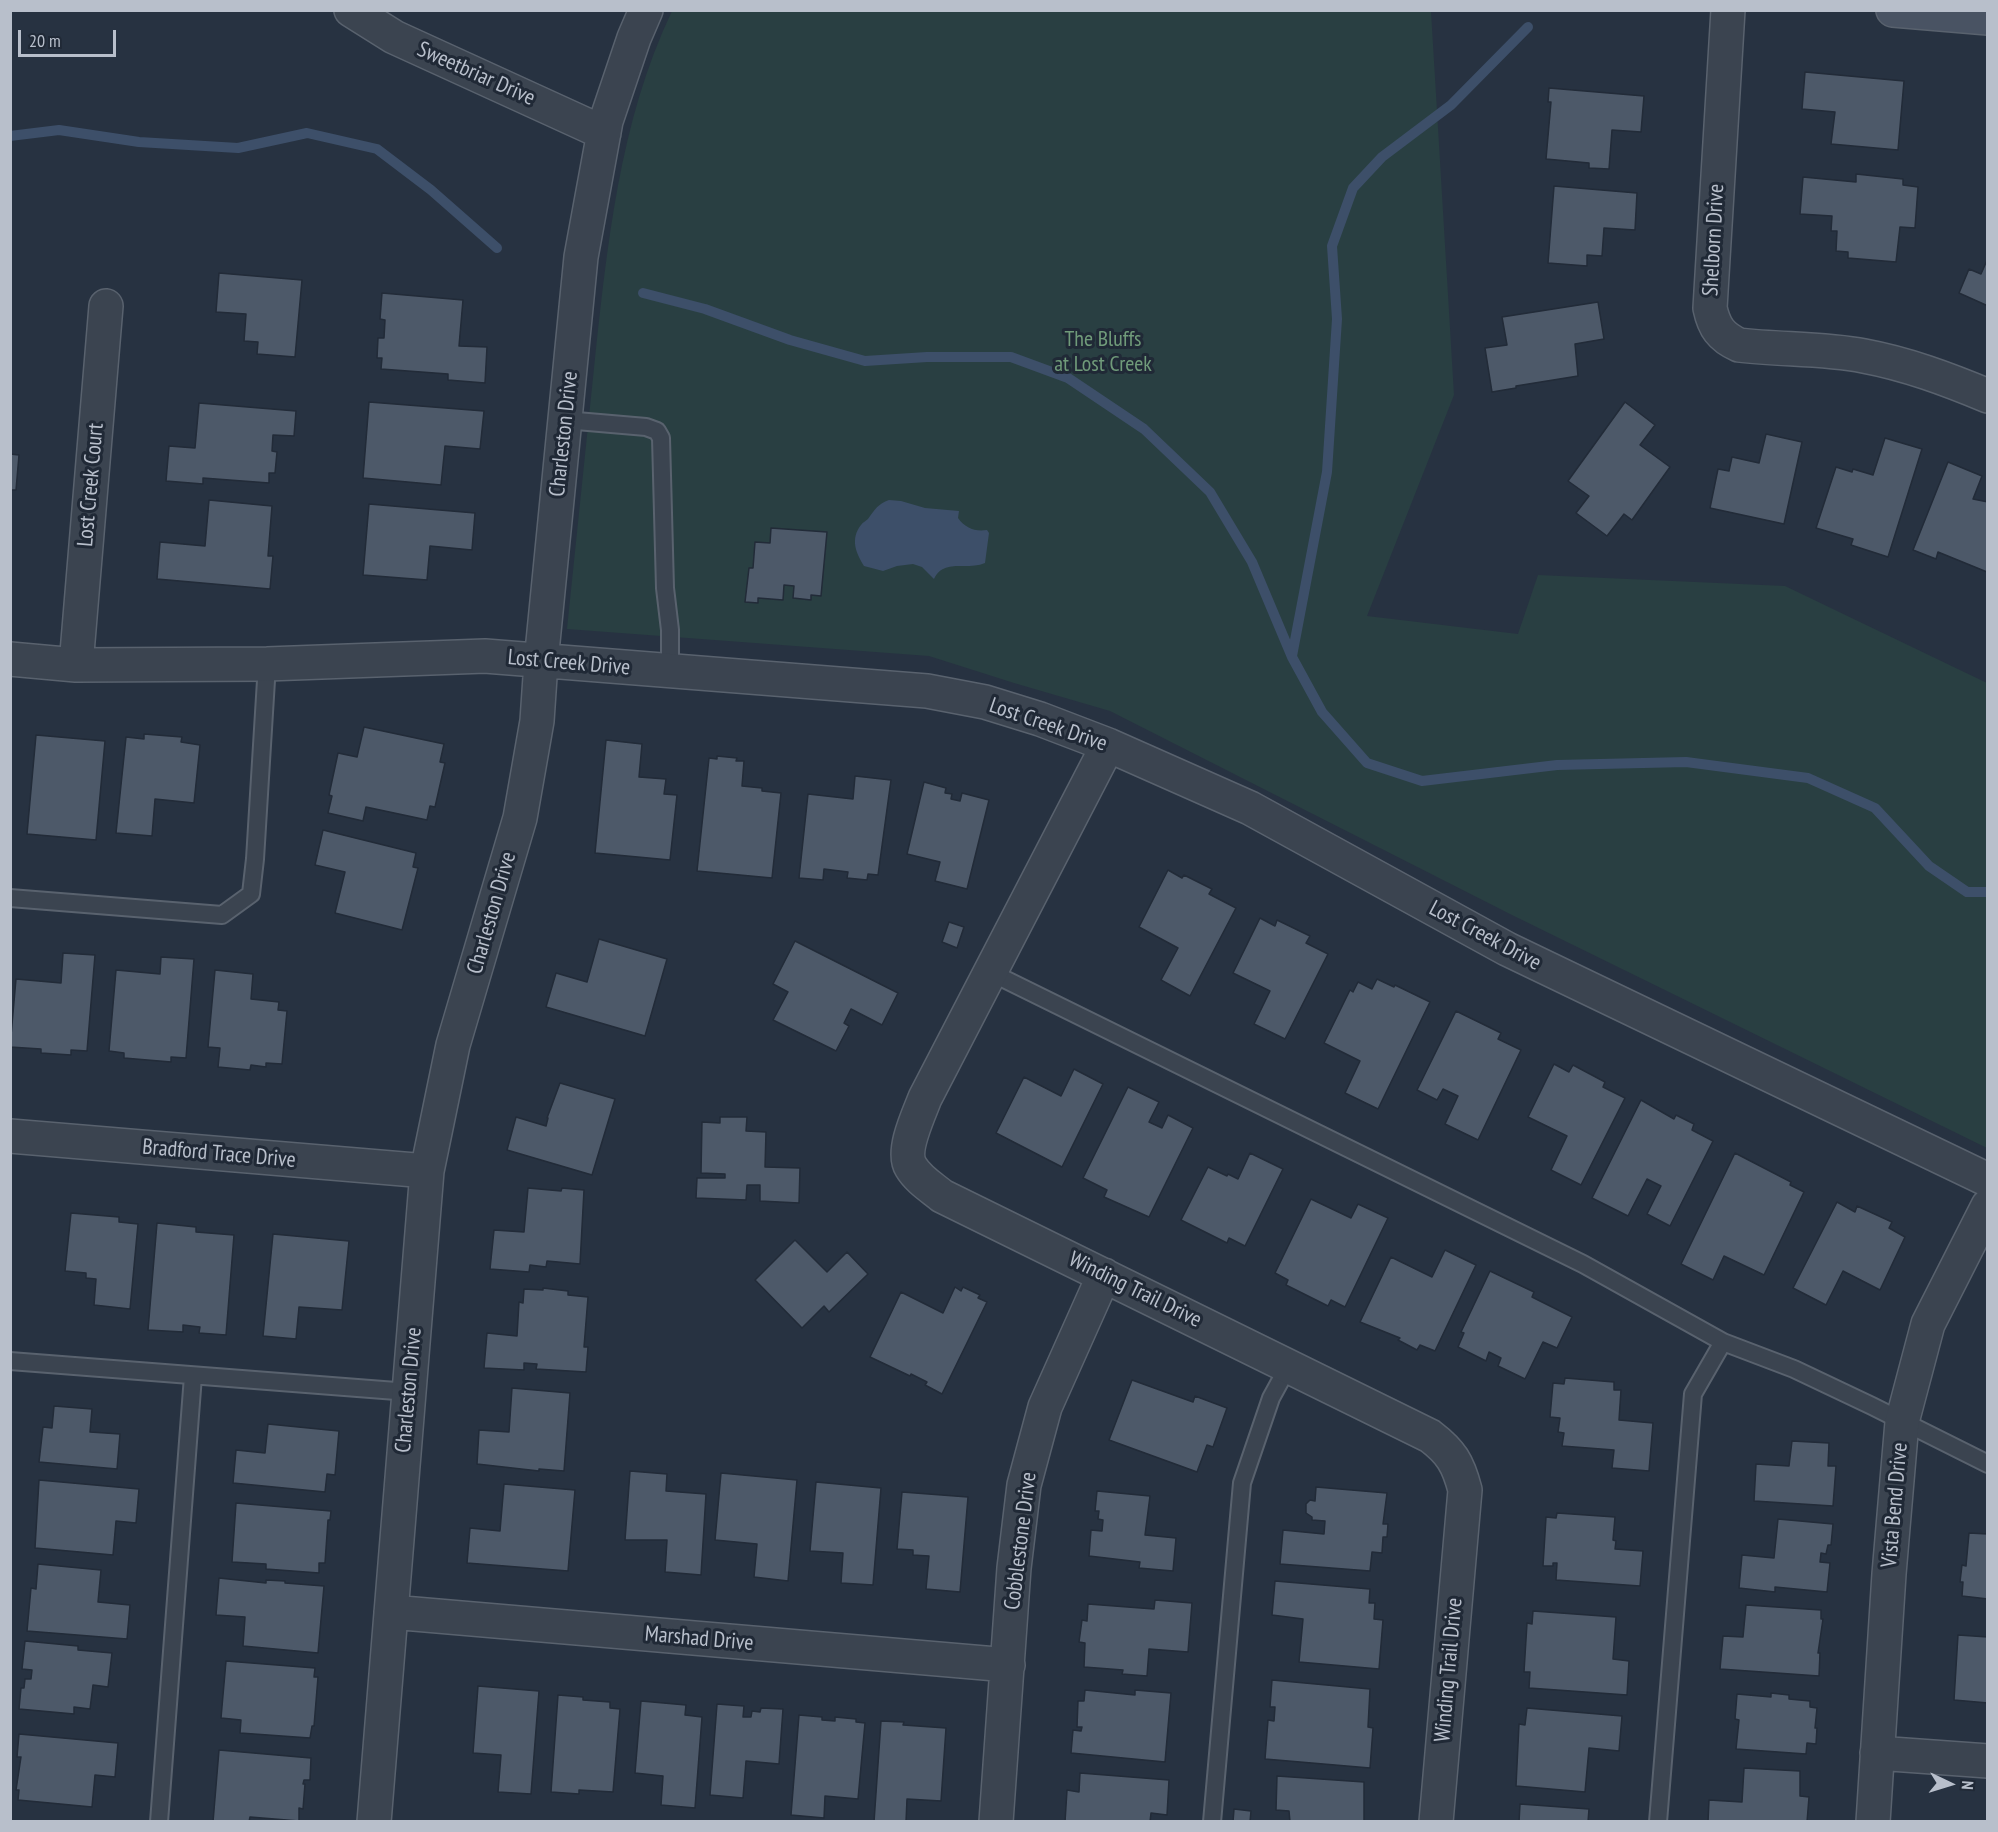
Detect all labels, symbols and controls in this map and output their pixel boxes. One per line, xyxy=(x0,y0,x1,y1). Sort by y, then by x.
scale bar xyxy=(21,18,118,56)
text: 20 m xyxy=(29,29,61,52)
street label: Sweetbriar Drive xyxy=(413,36,539,112)
street label: Shelborn Drive xyxy=(1698,183,1730,297)
park label: The Bluffs at Lost Creek xyxy=(1054,327,1152,378)
street label: Charleston Drive xyxy=(544,370,584,498)
street label: Lost Creek Court xyxy=(72,422,110,548)
street label: Lost Creek Drive xyxy=(507,644,631,682)
street label: Lost Creek Drive xyxy=(986,693,1110,757)
street label: Charleston Drive xyxy=(462,849,522,977)
street label: Lost Creek Drive xyxy=(1425,896,1545,976)
street label: Bradford Trace Drive xyxy=(141,1134,297,1174)
street label: Winding Trail Drive xyxy=(1064,1246,1206,1334)
street label: Charleston Drive xyxy=(390,1326,428,1454)
street label: Vista Bend Drive xyxy=(1876,1441,1914,1569)
street label: Cobblestone Drive xyxy=(999,1471,1043,1611)
street label: Winding Trail Drive xyxy=(1430,1597,1468,1743)
street label: Marshad Drive xyxy=(644,1621,754,1657)
north arrow xyxy=(1920,1754,1980,1814)
text: N xyxy=(1958,1780,1978,1790)

